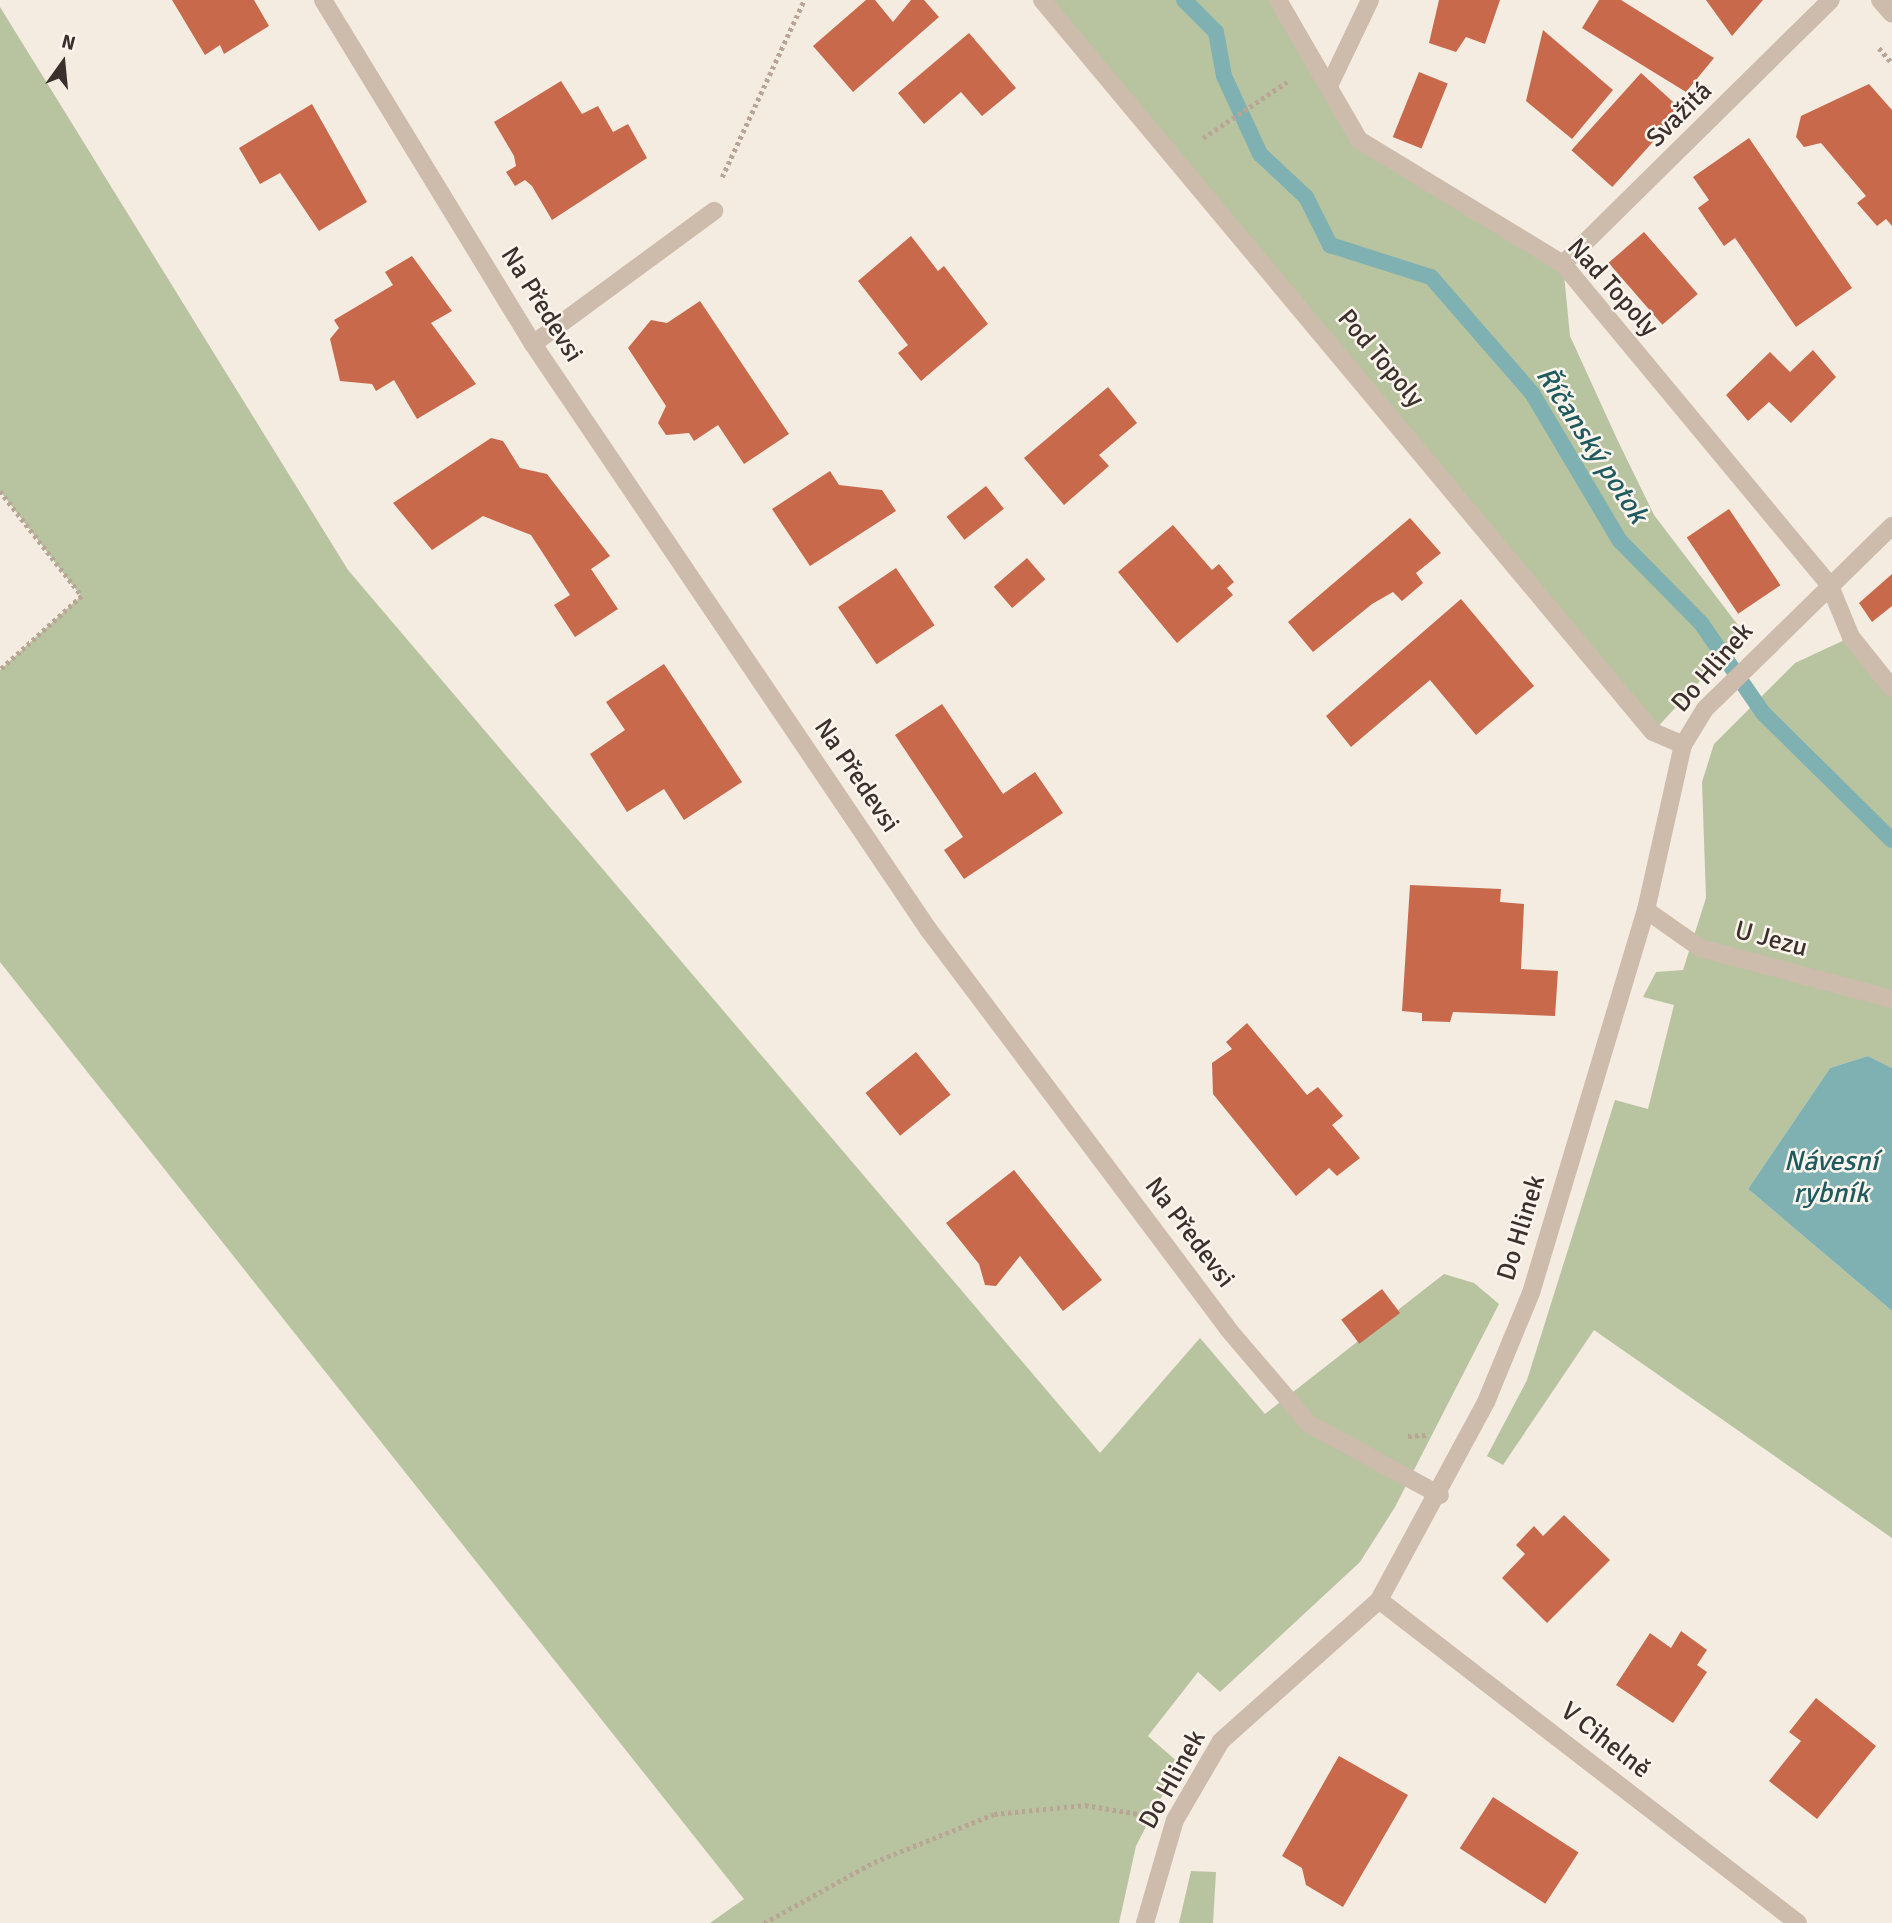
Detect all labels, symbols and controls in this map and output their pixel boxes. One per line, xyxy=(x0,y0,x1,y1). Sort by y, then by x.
north arrow xyxy=(28,28,98,98)
text: N xyxy=(59,29,78,56)
street label: Svažitá xyxy=(1641,76,1719,154)
street label: Nad Topoly xyxy=(1560,233,1664,343)
street label: Na Předevsi xyxy=(493,242,589,368)
street label: Pod Topoly xyxy=(1330,304,1430,414)
water label: Říčanský potok xyxy=(1529,360,1655,530)
street label: Do Hlinek xyxy=(1666,617,1760,719)
street label: Na Předevsi xyxy=(807,713,905,839)
street label: U Jezu xyxy=(1731,915,1811,965)
water label: Návesní rybník xyxy=(1784,1144,1878,1210)
street label: Na Předevsi xyxy=(1137,1172,1241,1294)
street label: Do Hlinek xyxy=(1491,1172,1553,1284)
street label: V Cihelně xyxy=(1554,1696,1656,1786)
street label: Do Hlinek xyxy=(1133,1725,1213,1835)

